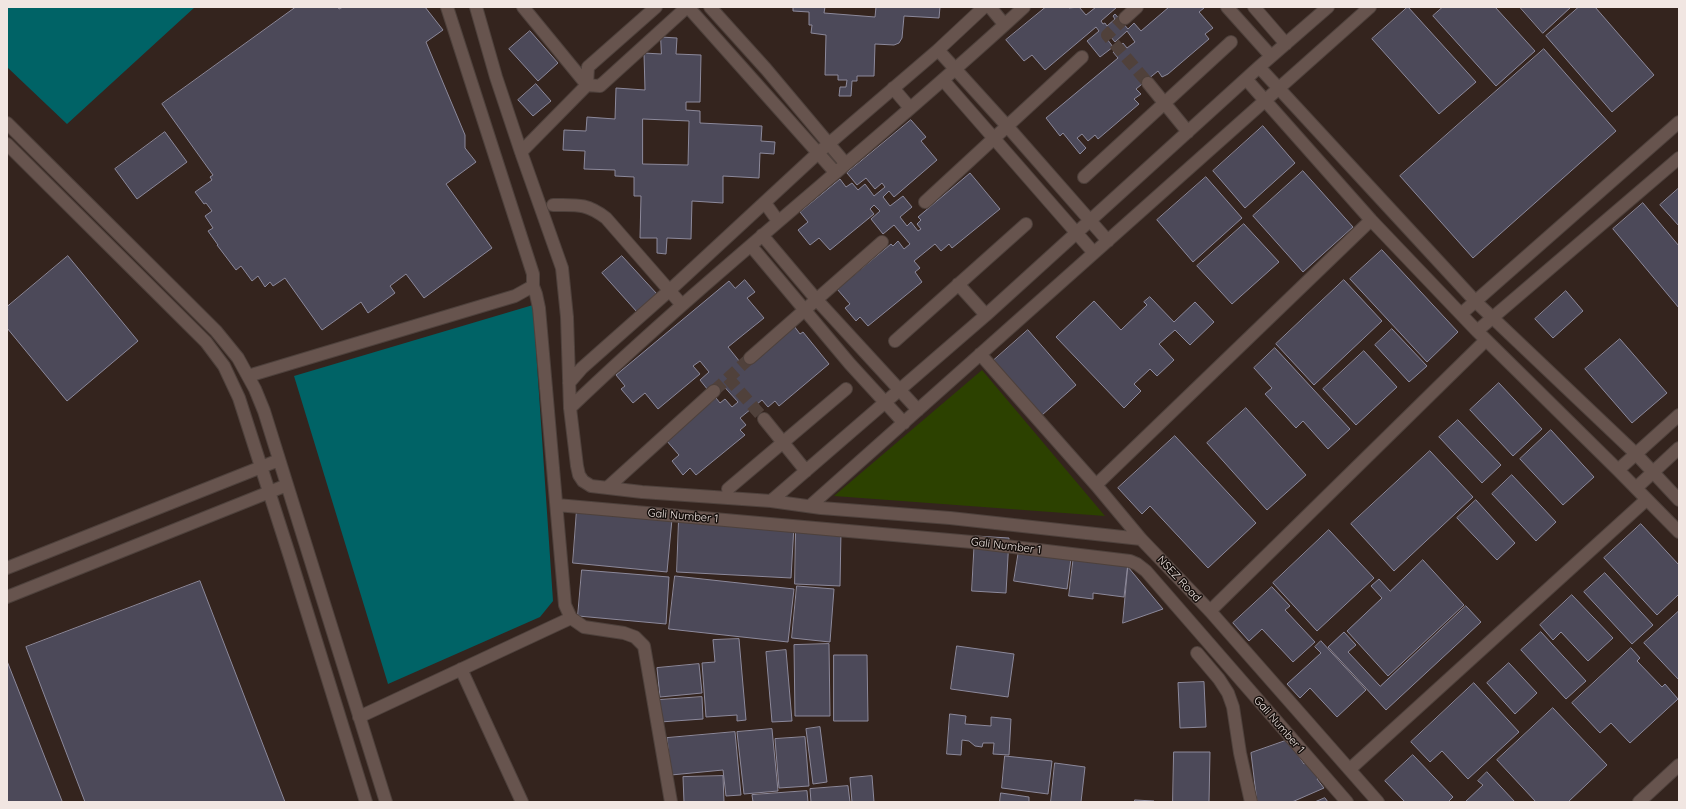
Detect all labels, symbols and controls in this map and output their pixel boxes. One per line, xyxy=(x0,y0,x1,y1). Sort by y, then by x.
street label: Gali Number 1 xyxy=(647,506,719,526)
street label: Gali Number 1 xyxy=(970,535,1042,557)
street label: NSEZ Road xyxy=(1154,553,1204,605)
street label: Gali Number 1 xyxy=(1251,694,1307,756)

